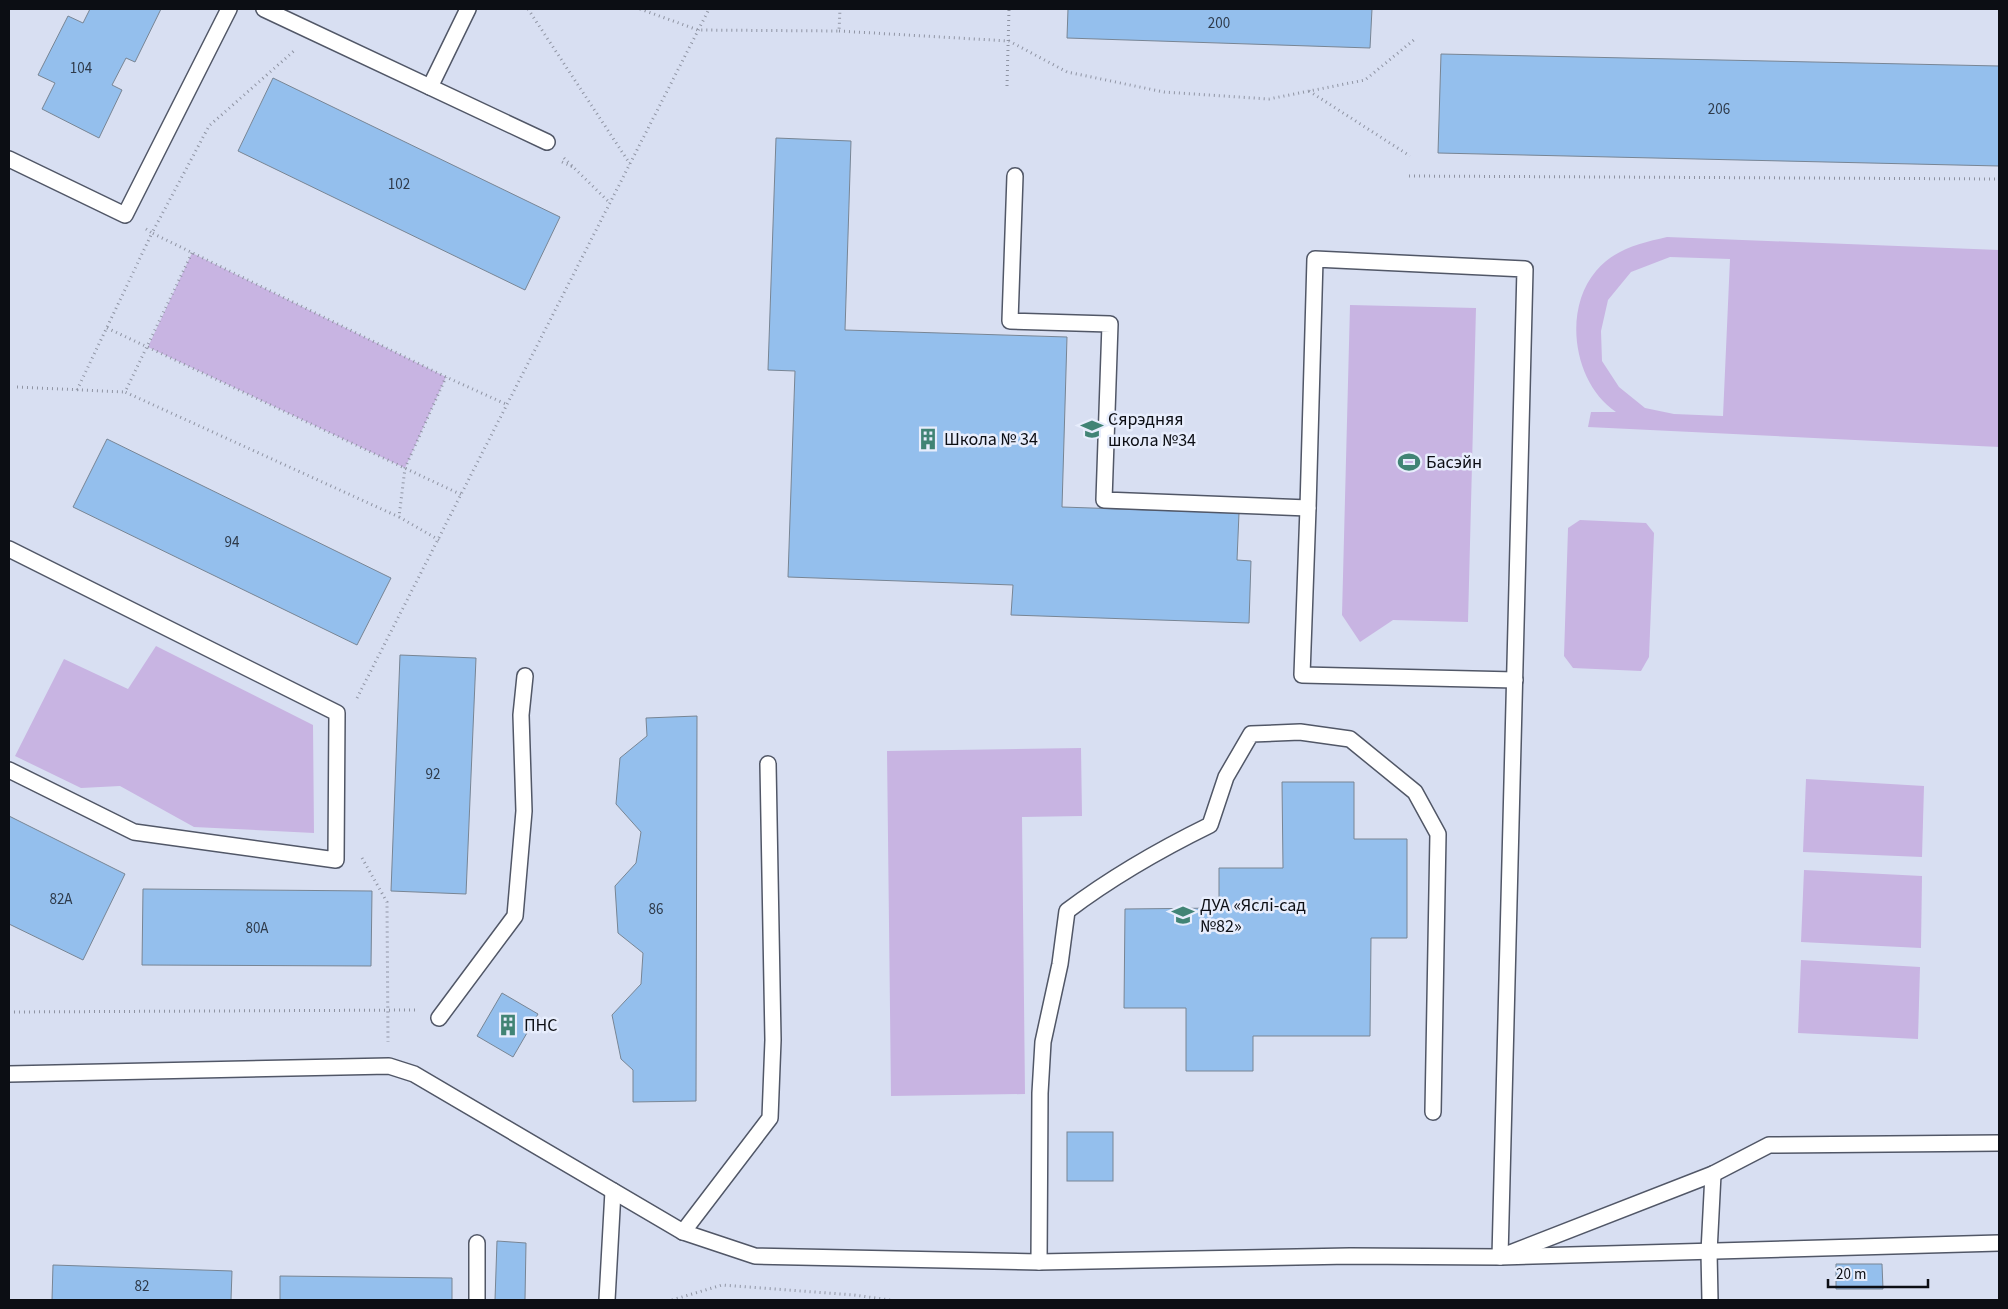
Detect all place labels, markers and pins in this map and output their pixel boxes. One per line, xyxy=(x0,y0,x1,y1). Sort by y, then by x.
place label: Сярэдняя школа №34 xyxy=(1108,407,1196,453)
school or university icon: Сярэдняя школа №34 xyxy=(1079,416,1105,442)
building icon: Школа № 34 xyxy=(915,426,941,452)
place label: Школа № 34 xyxy=(944,427,1038,452)
sports icon: Басэйн xyxy=(1396,449,1422,475)
place label: Басэйн xyxy=(1426,450,1482,475)
place label: ДУА «Яслі-сад №82» xyxy=(1200,893,1306,939)
school or university icon: ДУА «Яслі-сад №82» xyxy=(1170,902,1196,928)
building icon: ПНС xyxy=(495,1012,521,1038)
place label: ПНС xyxy=(524,1013,558,1038)

